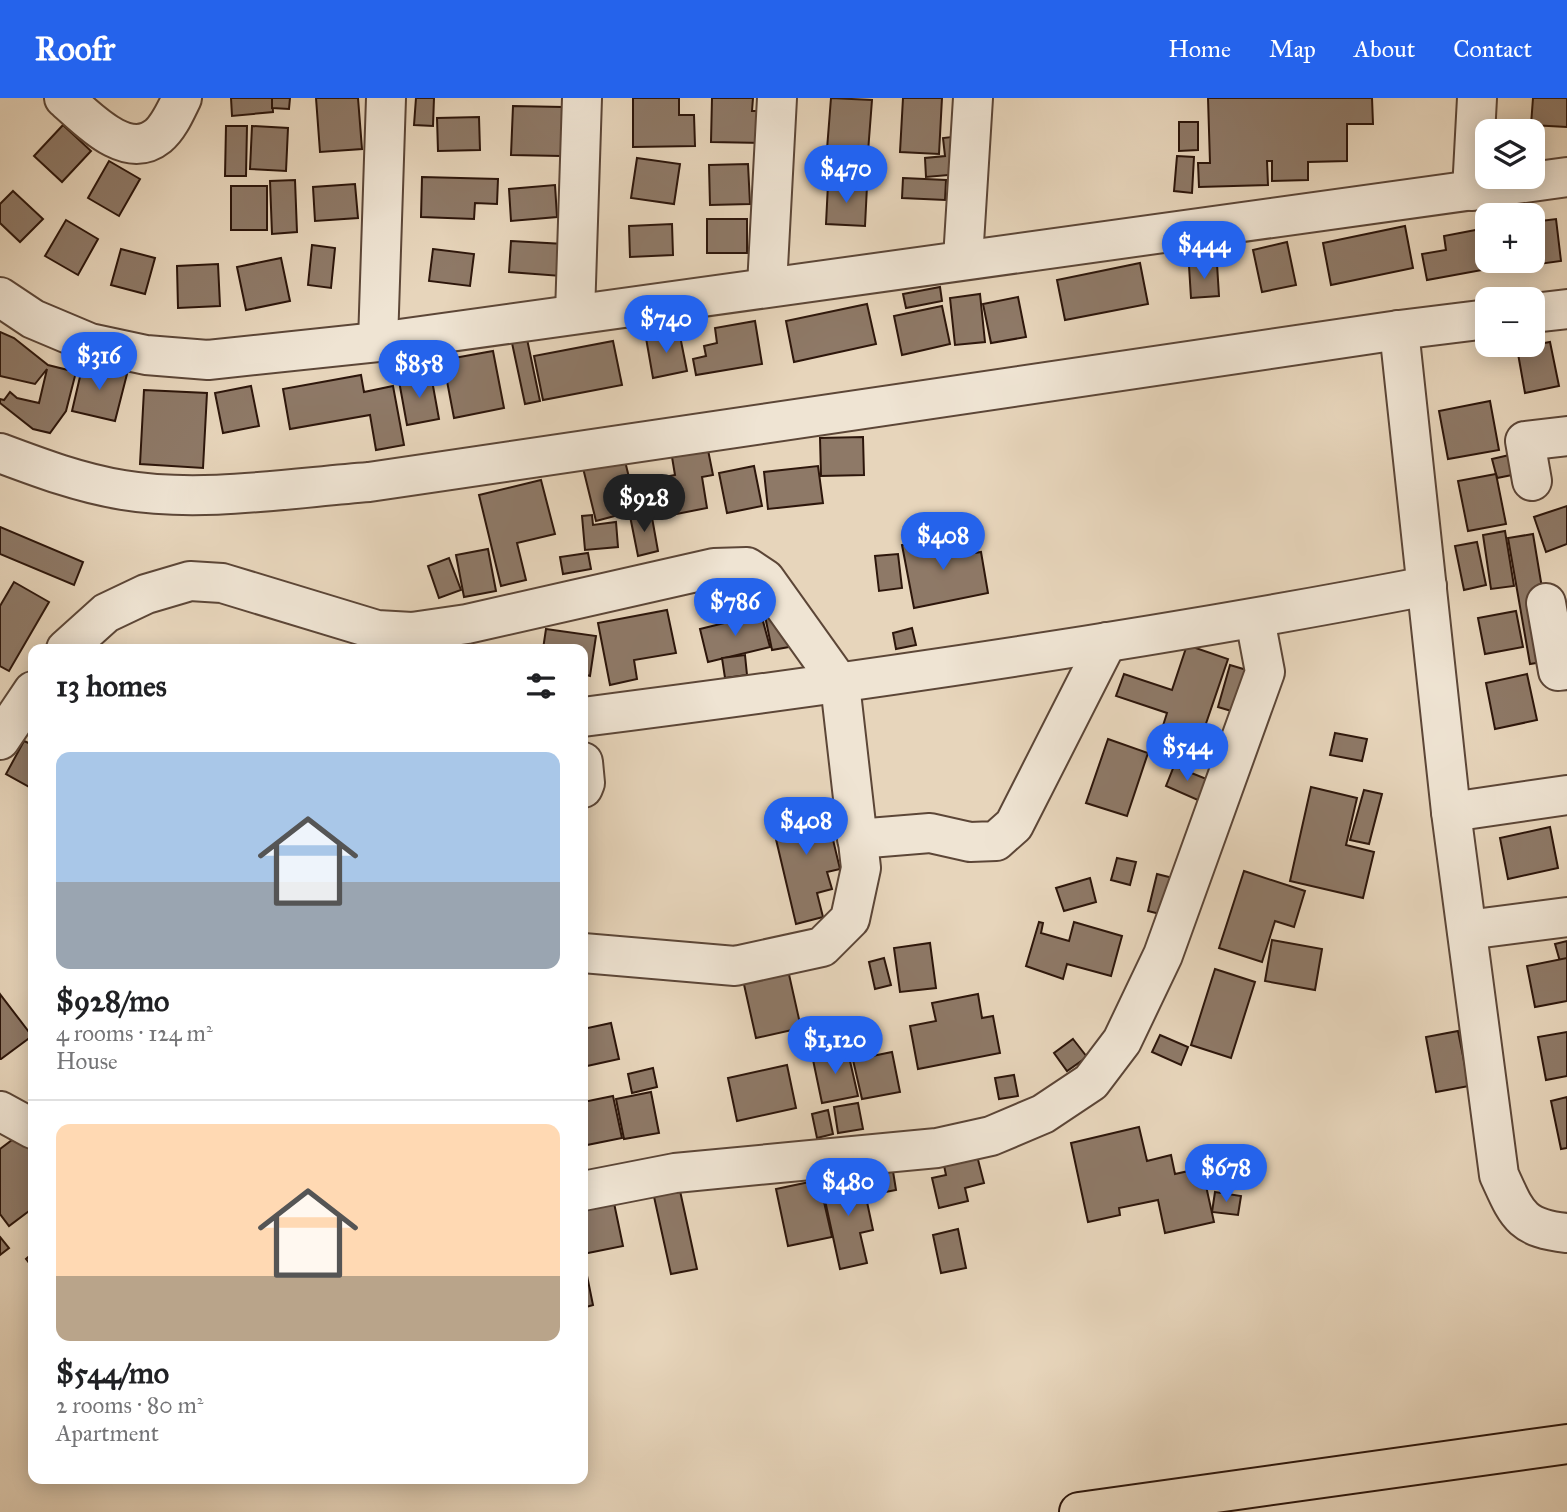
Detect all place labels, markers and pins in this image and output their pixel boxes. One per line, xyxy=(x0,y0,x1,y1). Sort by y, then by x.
pin: $470 xyxy=(805,146,887,205)
pin: $444 xyxy=(1163,222,1245,281)
pin: $740 xyxy=(625,296,707,355)
pin: $316 xyxy=(58,332,140,392)
pin: $858 xyxy=(378,341,460,400)
pin: $928 xyxy=(603,474,685,534)
pin: $408 xyxy=(902,512,984,572)
pin: $786 xyxy=(694,578,776,638)
pin: $544 xyxy=(1146,724,1228,783)
pin: $408 xyxy=(765,798,847,857)
pin: $1,120 xyxy=(778,1016,892,1076)
pin: $678 xyxy=(1185,1144,1267,1204)
pin: $480 xyxy=(807,1158,889,1218)

